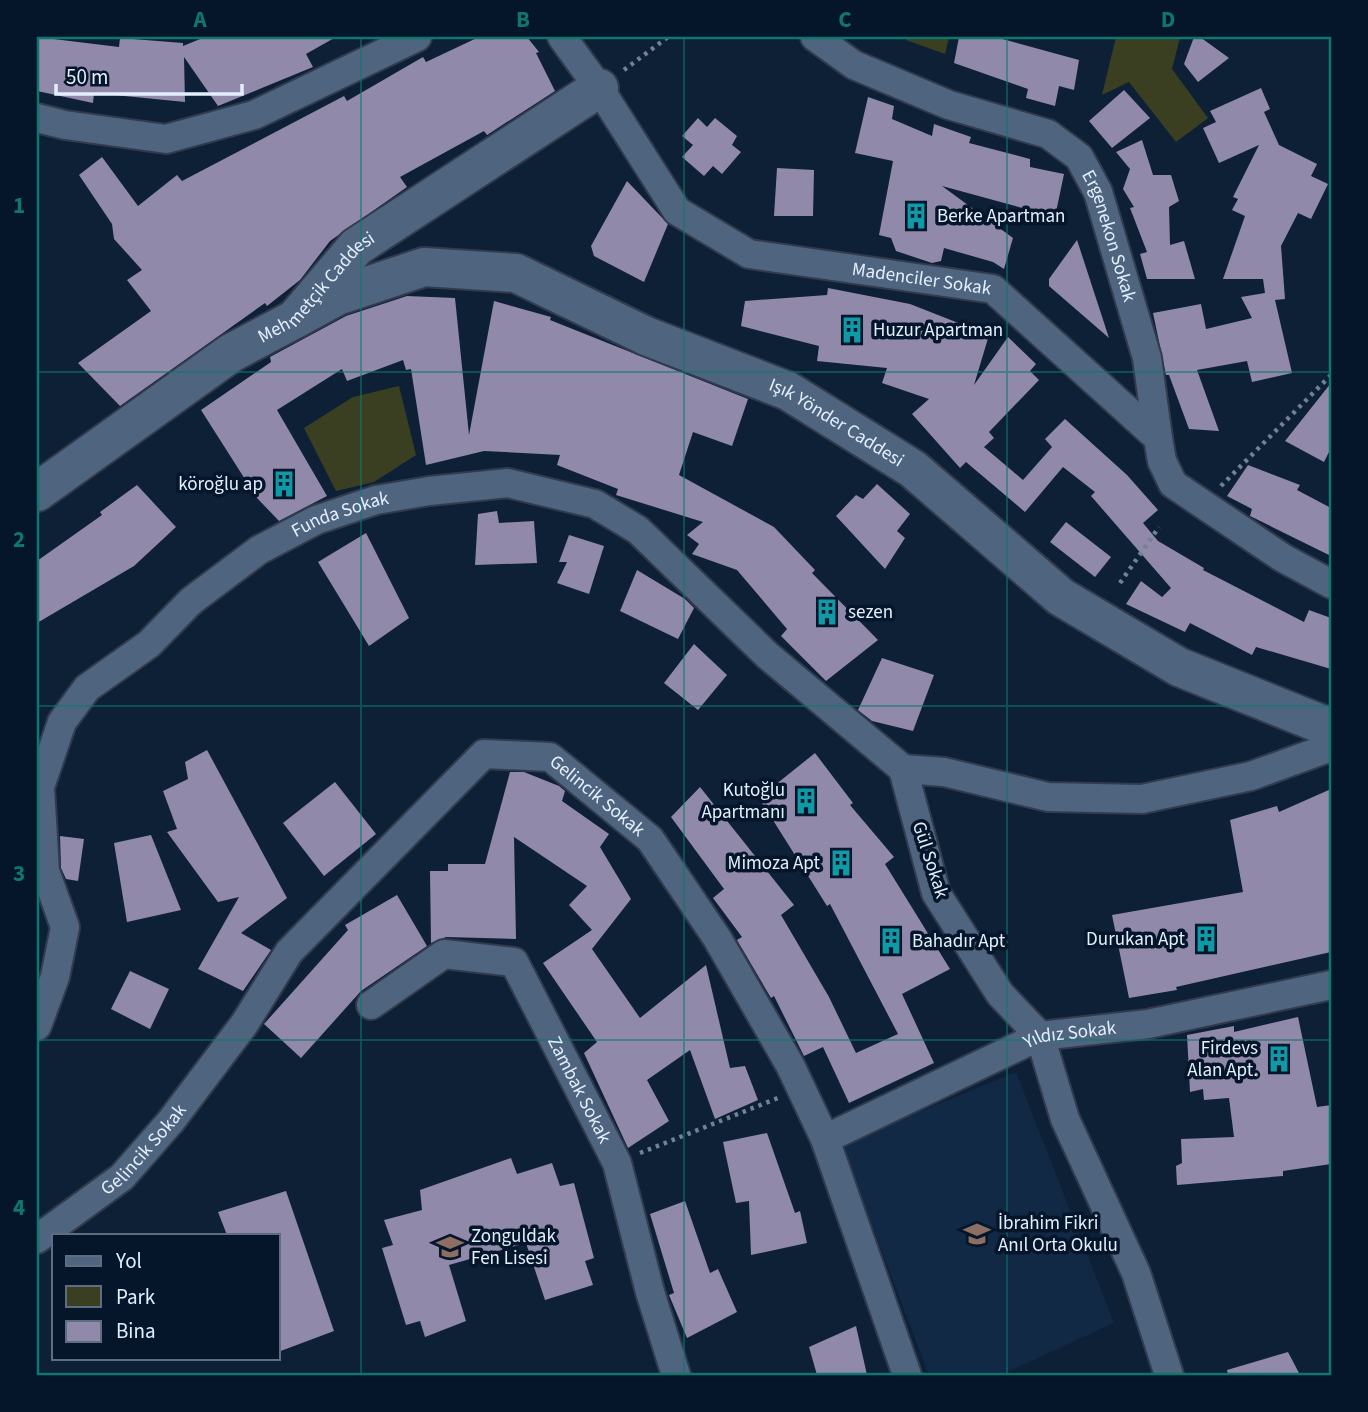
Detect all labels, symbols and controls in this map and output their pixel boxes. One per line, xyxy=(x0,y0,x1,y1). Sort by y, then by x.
text: A xyxy=(192,3,207,36)
text: B xyxy=(516,3,530,36)
text: C xyxy=(838,3,852,36)
text: D xyxy=(1161,3,1175,36)
scale bar xyxy=(56,52,242,96)
text: 50 m xyxy=(66,62,108,92)
street label: Ergenekon Sokak xyxy=(1075,165,1143,306)
text: 1 xyxy=(13,189,25,222)
building icon: Berke Apartman xyxy=(901,201,931,231)
place label: Berke Apartman xyxy=(937,203,1065,230)
street label: Mehmetçik Caddesi xyxy=(253,225,380,350)
street label: Madenciler Sokak xyxy=(850,255,994,302)
building icon: Huzur Apartman xyxy=(837,315,867,345)
place label: Huzur Apartman xyxy=(873,317,1003,344)
street label: Işık Yönder Caddesi xyxy=(765,371,909,474)
building icon: köroğlu ap xyxy=(269,469,299,499)
place label: köroğlu ap xyxy=(178,471,263,498)
street label: Funda Sokak xyxy=(286,484,391,544)
text: 2 xyxy=(13,523,25,556)
building icon: sezen xyxy=(812,597,842,627)
place label: sezen xyxy=(848,599,893,626)
street label: Gelincik Sokak xyxy=(544,748,651,843)
place label: Kutoğlu Apartmanı xyxy=(701,777,785,826)
building icon: Kutoğlu Apartmanı xyxy=(791,786,821,816)
street label: Gül Sokak xyxy=(905,818,955,902)
building icon: Mimoza Apt xyxy=(826,848,856,878)
place label: Mimoza Apt xyxy=(728,850,821,877)
text: 3 xyxy=(13,857,25,890)
building icon: Durukan Apt xyxy=(1191,924,1221,954)
building icon: Bahadır Apt xyxy=(876,926,906,956)
place label: Durukan Apt xyxy=(1086,926,1186,953)
place label: Bahadır Apt xyxy=(912,928,1006,955)
street label: Yıldız Sokak xyxy=(1018,1014,1118,1056)
street label: Zambak Sokak xyxy=(541,1031,618,1148)
place label: Firdevs Alan Apt. xyxy=(1187,1035,1258,1084)
building icon: Firdevs Alan Apt. xyxy=(1264,1044,1294,1074)
street label: Gelincik Sokak xyxy=(95,1098,193,1202)
text: 4 xyxy=(13,1191,25,1224)
place label: İbrahim Fikri Anıl Orta Okulu xyxy=(998,1210,1118,1259)
school or university icon: İbrahim Fikri Anıl Orta Okulu xyxy=(962,1219,992,1249)
place label: Zonguldak Fen Lisesi xyxy=(471,1223,556,1272)
school or university icon: Zonguldak Fen Lisesi xyxy=(435,1232,465,1262)
legend xyxy=(52,1234,280,1360)
text: Yol xyxy=(115,1246,142,1276)
text: Park xyxy=(116,1282,156,1312)
text: Bina xyxy=(116,1316,156,1346)

